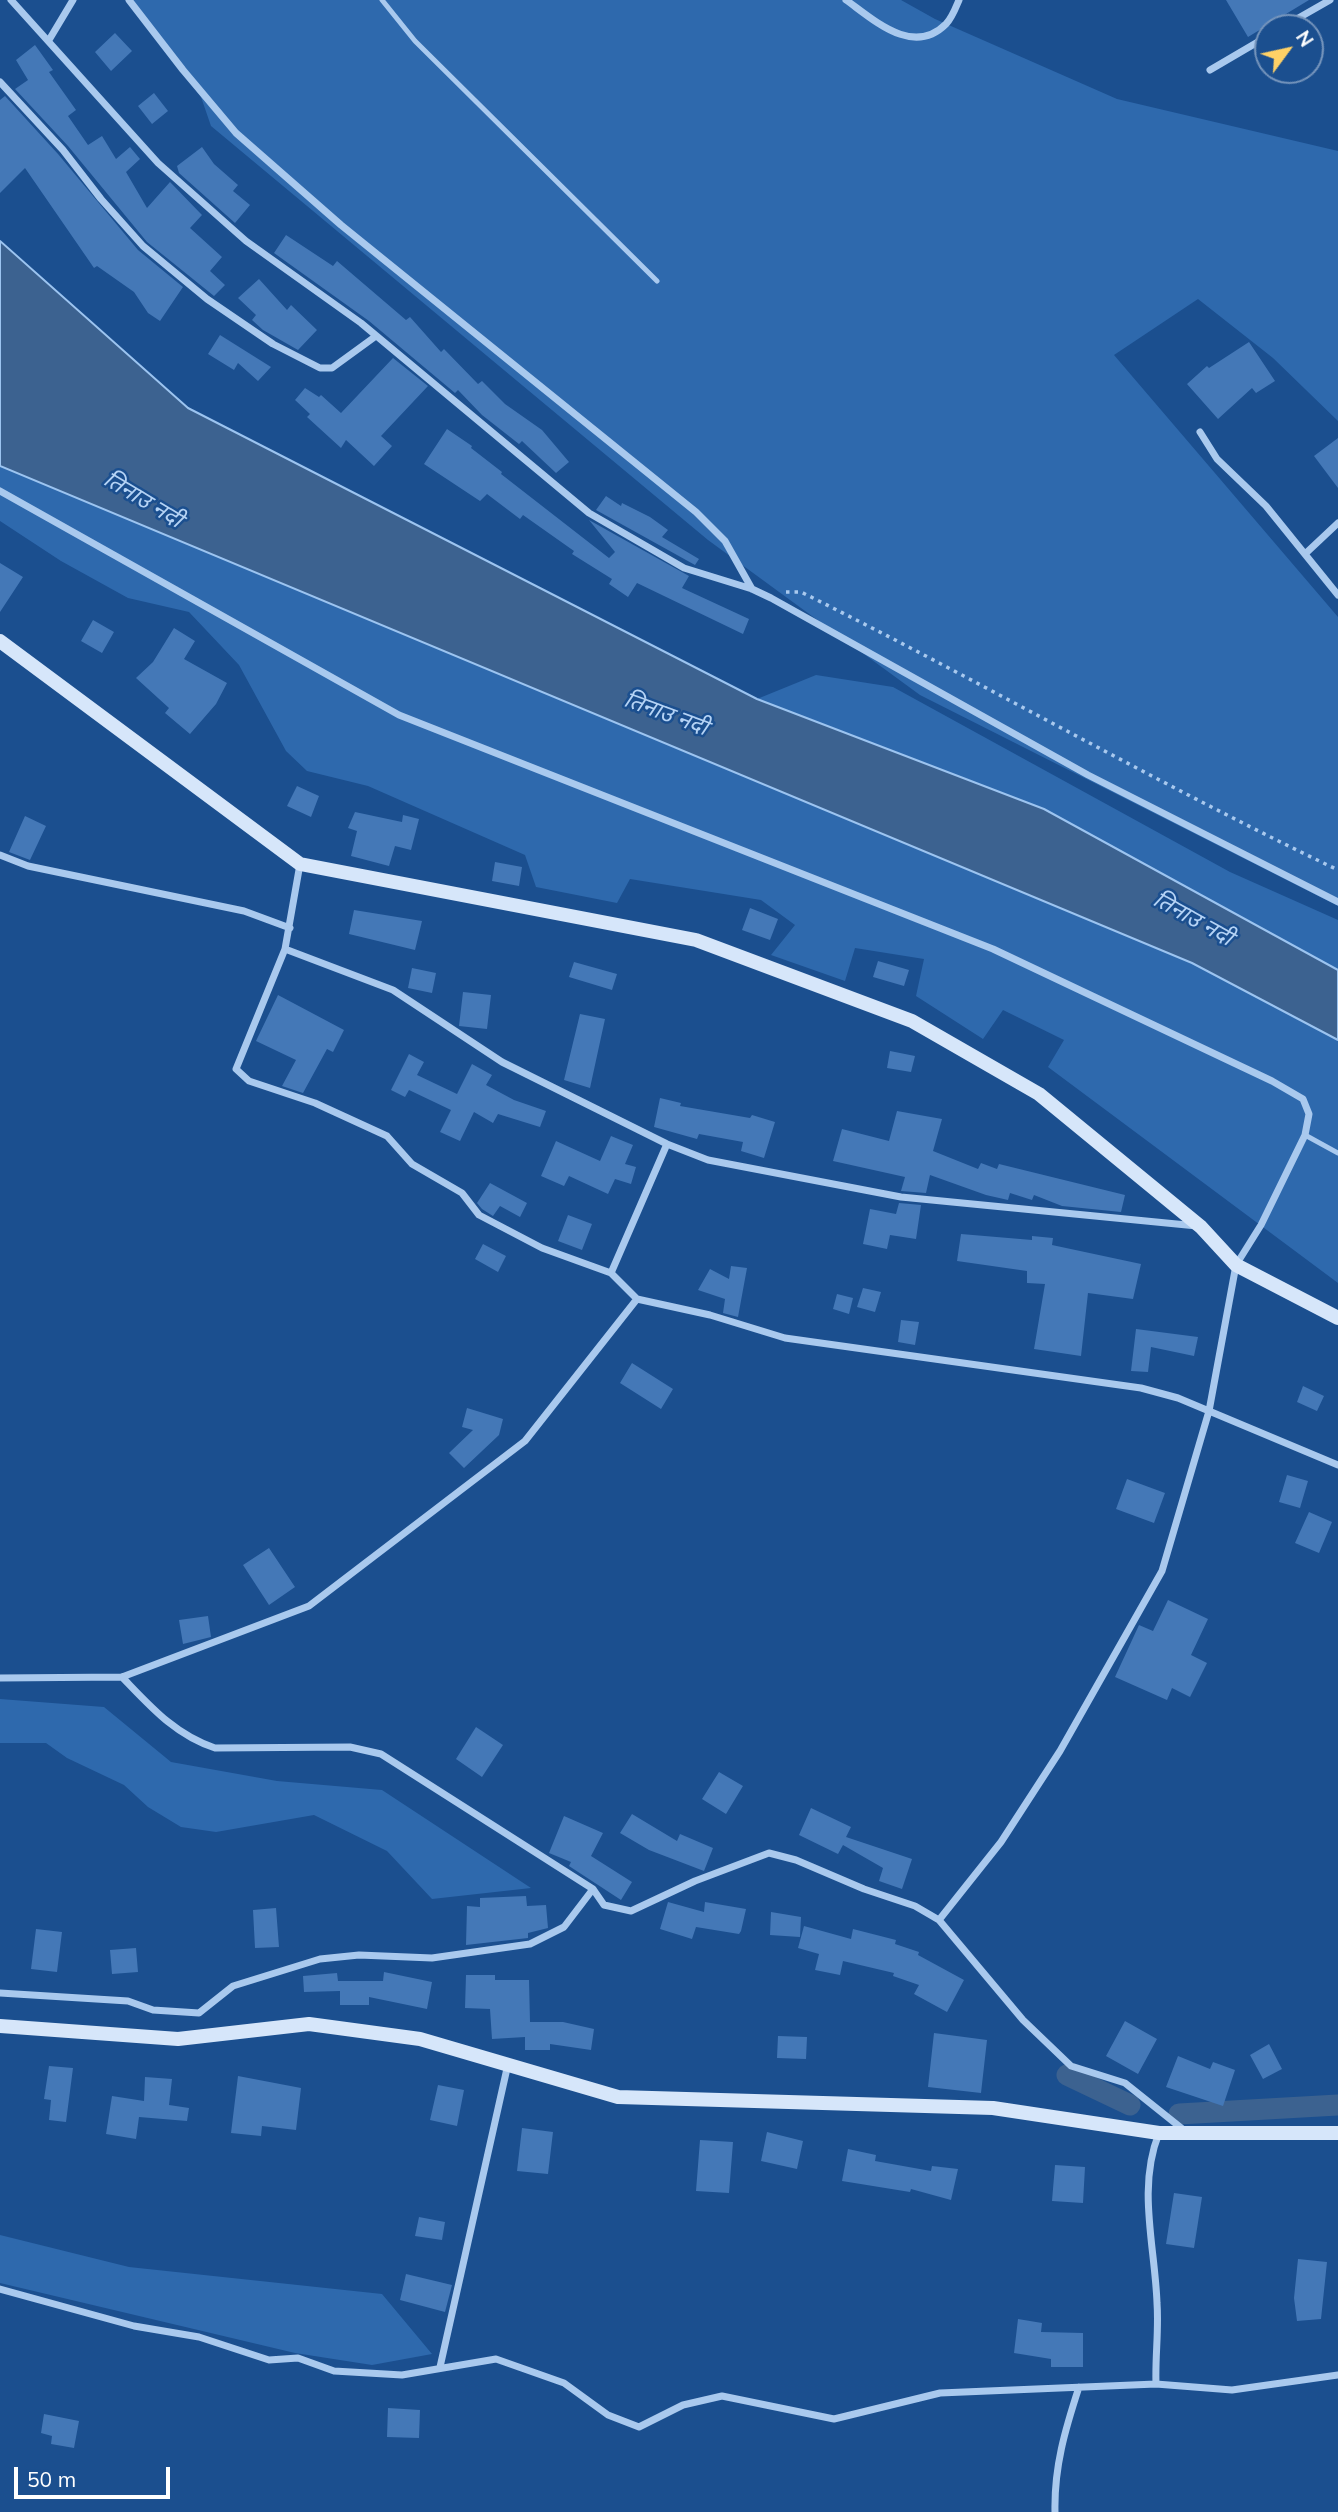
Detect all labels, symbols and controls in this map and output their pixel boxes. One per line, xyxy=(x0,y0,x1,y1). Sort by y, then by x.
north arrow xyxy=(1254,14,1324,84)
text: N xyxy=(1291,26,1319,51)
water label: तिनाउ नदी xyxy=(98,466,188,534)
water label: तिनाउ नदी xyxy=(620,686,712,742)
water label: तिनाउ नदी xyxy=(1148,886,1238,952)
scale bar xyxy=(18,2452,173,2496)
text: 50 m xyxy=(27,2466,76,2492)

